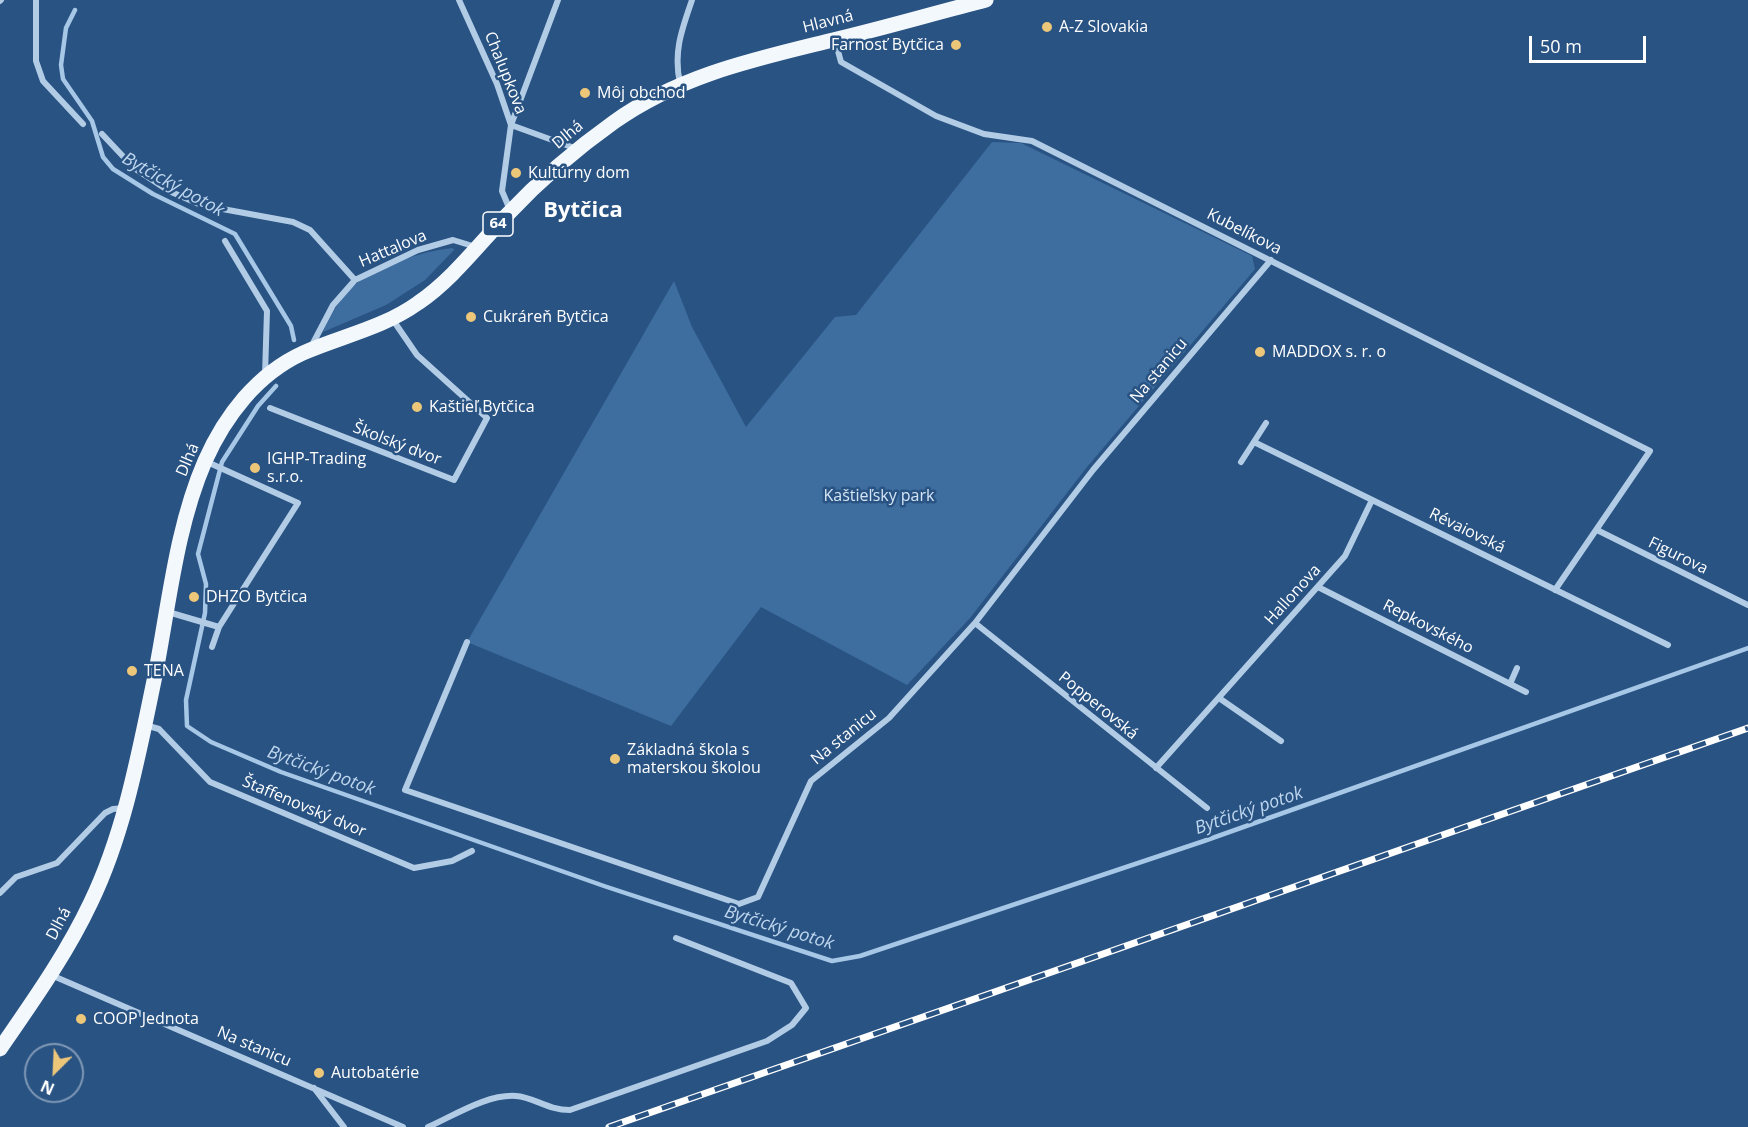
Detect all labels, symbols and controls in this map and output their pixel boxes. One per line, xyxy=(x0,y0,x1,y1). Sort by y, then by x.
street label: Hlavná xyxy=(801,6,855,38)
place label: A-Z Slovakia xyxy=(1059,17,1148,37)
marker: A-Z Slovakia xyxy=(1040,20,1054,34)
scale bar xyxy=(1532,24,1649,62)
street label: Chalupkova xyxy=(480,29,530,117)
text: 50 m xyxy=(1540,34,1582,58)
place label: Farnosť Bytčica xyxy=(831,35,944,55)
marker: Farnosť Bytčica xyxy=(949,38,963,52)
place label: Môj obchod xyxy=(597,83,686,103)
marker: Môj obchod xyxy=(578,86,592,100)
street label: Dlhá xyxy=(549,117,587,153)
water label: Bytčický potok xyxy=(118,148,228,222)
place label: Kultúrny dom xyxy=(528,163,630,183)
marker: Kultúrny dom xyxy=(509,166,523,180)
district label: Bytčica xyxy=(543,198,623,224)
street label: Kubelíkova xyxy=(1203,205,1285,259)
road number: 64 xyxy=(483,212,513,236)
street label: Hattalova xyxy=(356,226,430,272)
place label: Cukráreň Bytčica xyxy=(483,307,609,327)
marker: Cukráreň Bytčica xyxy=(464,310,478,324)
street label: Na stanicu xyxy=(1126,335,1192,407)
place label: MADDOX s. r. o xyxy=(1272,342,1386,362)
marker: MADDOX s. r. o xyxy=(1253,345,1267,359)
place label: Kaštieľ Bytčica xyxy=(429,397,535,417)
marker: Kaštieľ Bytčica xyxy=(410,400,424,414)
street label: Školský dvor xyxy=(350,418,444,470)
street label: Dlhá xyxy=(172,440,204,480)
place label: IGHP-Trading s.r.o. xyxy=(267,449,366,487)
marker: IGHP-Trading s.r.o. xyxy=(248,461,262,475)
park label: Kaštieľsky park xyxy=(824,486,934,506)
street label: Révaiovská xyxy=(1426,504,1508,558)
street label: Figurova xyxy=(1645,533,1711,579)
street label: Hallonova xyxy=(1261,561,1325,629)
place label: DHZO Bytčica xyxy=(206,587,307,607)
marker: DHZO Bytčica xyxy=(187,590,201,604)
street label: Repkovského xyxy=(1379,596,1477,658)
place label: TENA xyxy=(144,661,184,681)
marker: TENA xyxy=(125,664,139,678)
street label: Popperovská xyxy=(1054,668,1142,744)
street label: Na stanicu xyxy=(807,705,881,769)
place label: Základná škola s materskou školou xyxy=(627,740,761,778)
water label: Bytčický potok xyxy=(264,742,378,800)
marker: Základná škola s materskou školou xyxy=(608,752,622,766)
street label: Štaffenovský dvor xyxy=(239,772,369,842)
water label: Bytčický potok xyxy=(1192,782,1306,840)
water label: Bytčický potok xyxy=(722,901,836,955)
street label: Dlhá xyxy=(42,904,76,944)
place label: COOP Jednota xyxy=(93,1009,199,1029)
marker: COOP Jednota xyxy=(74,1012,88,1026)
street label: Na stanicu xyxy=(214,1023,294,1071)
north arrow xyxy=(24,1043,84,1103)
place label: Autobatérie xyxy=(331,1063,419,1083)
marker: Autobatérie xyxy=(312,1066,326,1080)
text: N xyxy=(37,1075,58,1100)

